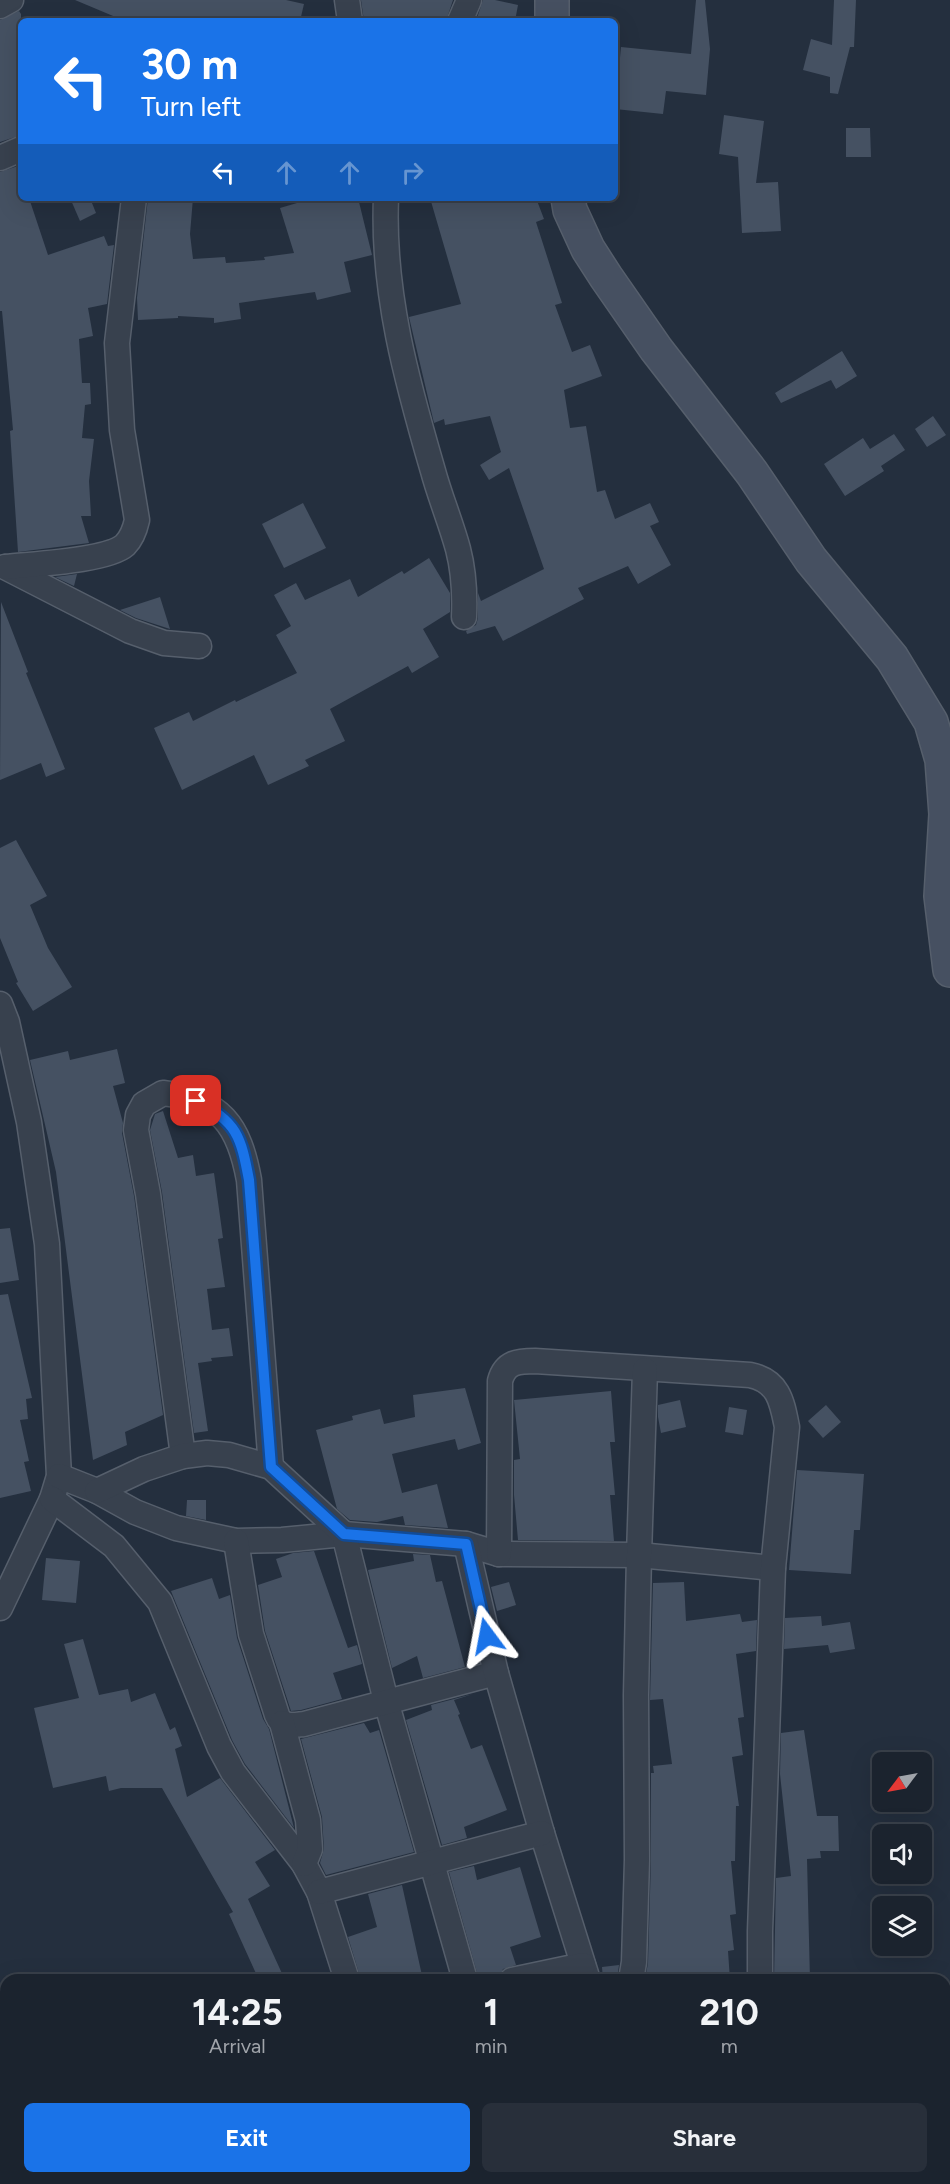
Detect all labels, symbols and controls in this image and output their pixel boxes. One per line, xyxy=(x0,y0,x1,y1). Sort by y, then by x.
text: 30 m xyxy=(141,39,238,90)
icon: left xyxy=(42,42,120,120)
text: Turn left xyxy=(141,90,241,123)
icon: left xyxy=(207,156,240,189)
icon: ahead xyxy=(270,156,303,189)
icon: ahead xyxy=(333,156,366,189)
icon: right xyxy=(396,156,429,189)
pin xyxy=(170,1075,221,1126)
icon: arrive xyxy=(179,1084,212,1117)
position arrow xyxy=(455,1604,519,1668)
north arrow xyxy=(872,1752,932,1812)
map controls xyxy=(872,1752,932,1956)
button: sound xyxy=(872,1824,932,1884)
button: layers xyxy=(872,1896,932,1956)
text: 14:25 xyxy=(192,1991,283,2034)
text: 1 xyxy=(483,1991,499,2034)
text: 210 xyxy=(700,1991,759,2034)
text: Arrival xyxy=(209,2034,266,2058)
text: min xyxy=(475,2034,508,2058)
text: m xyxy=(721,2034,738,2058)
button: Exit xyxy=(24,2103,470,2172)
button: Share xyxy=(482,2103,927,2172)

